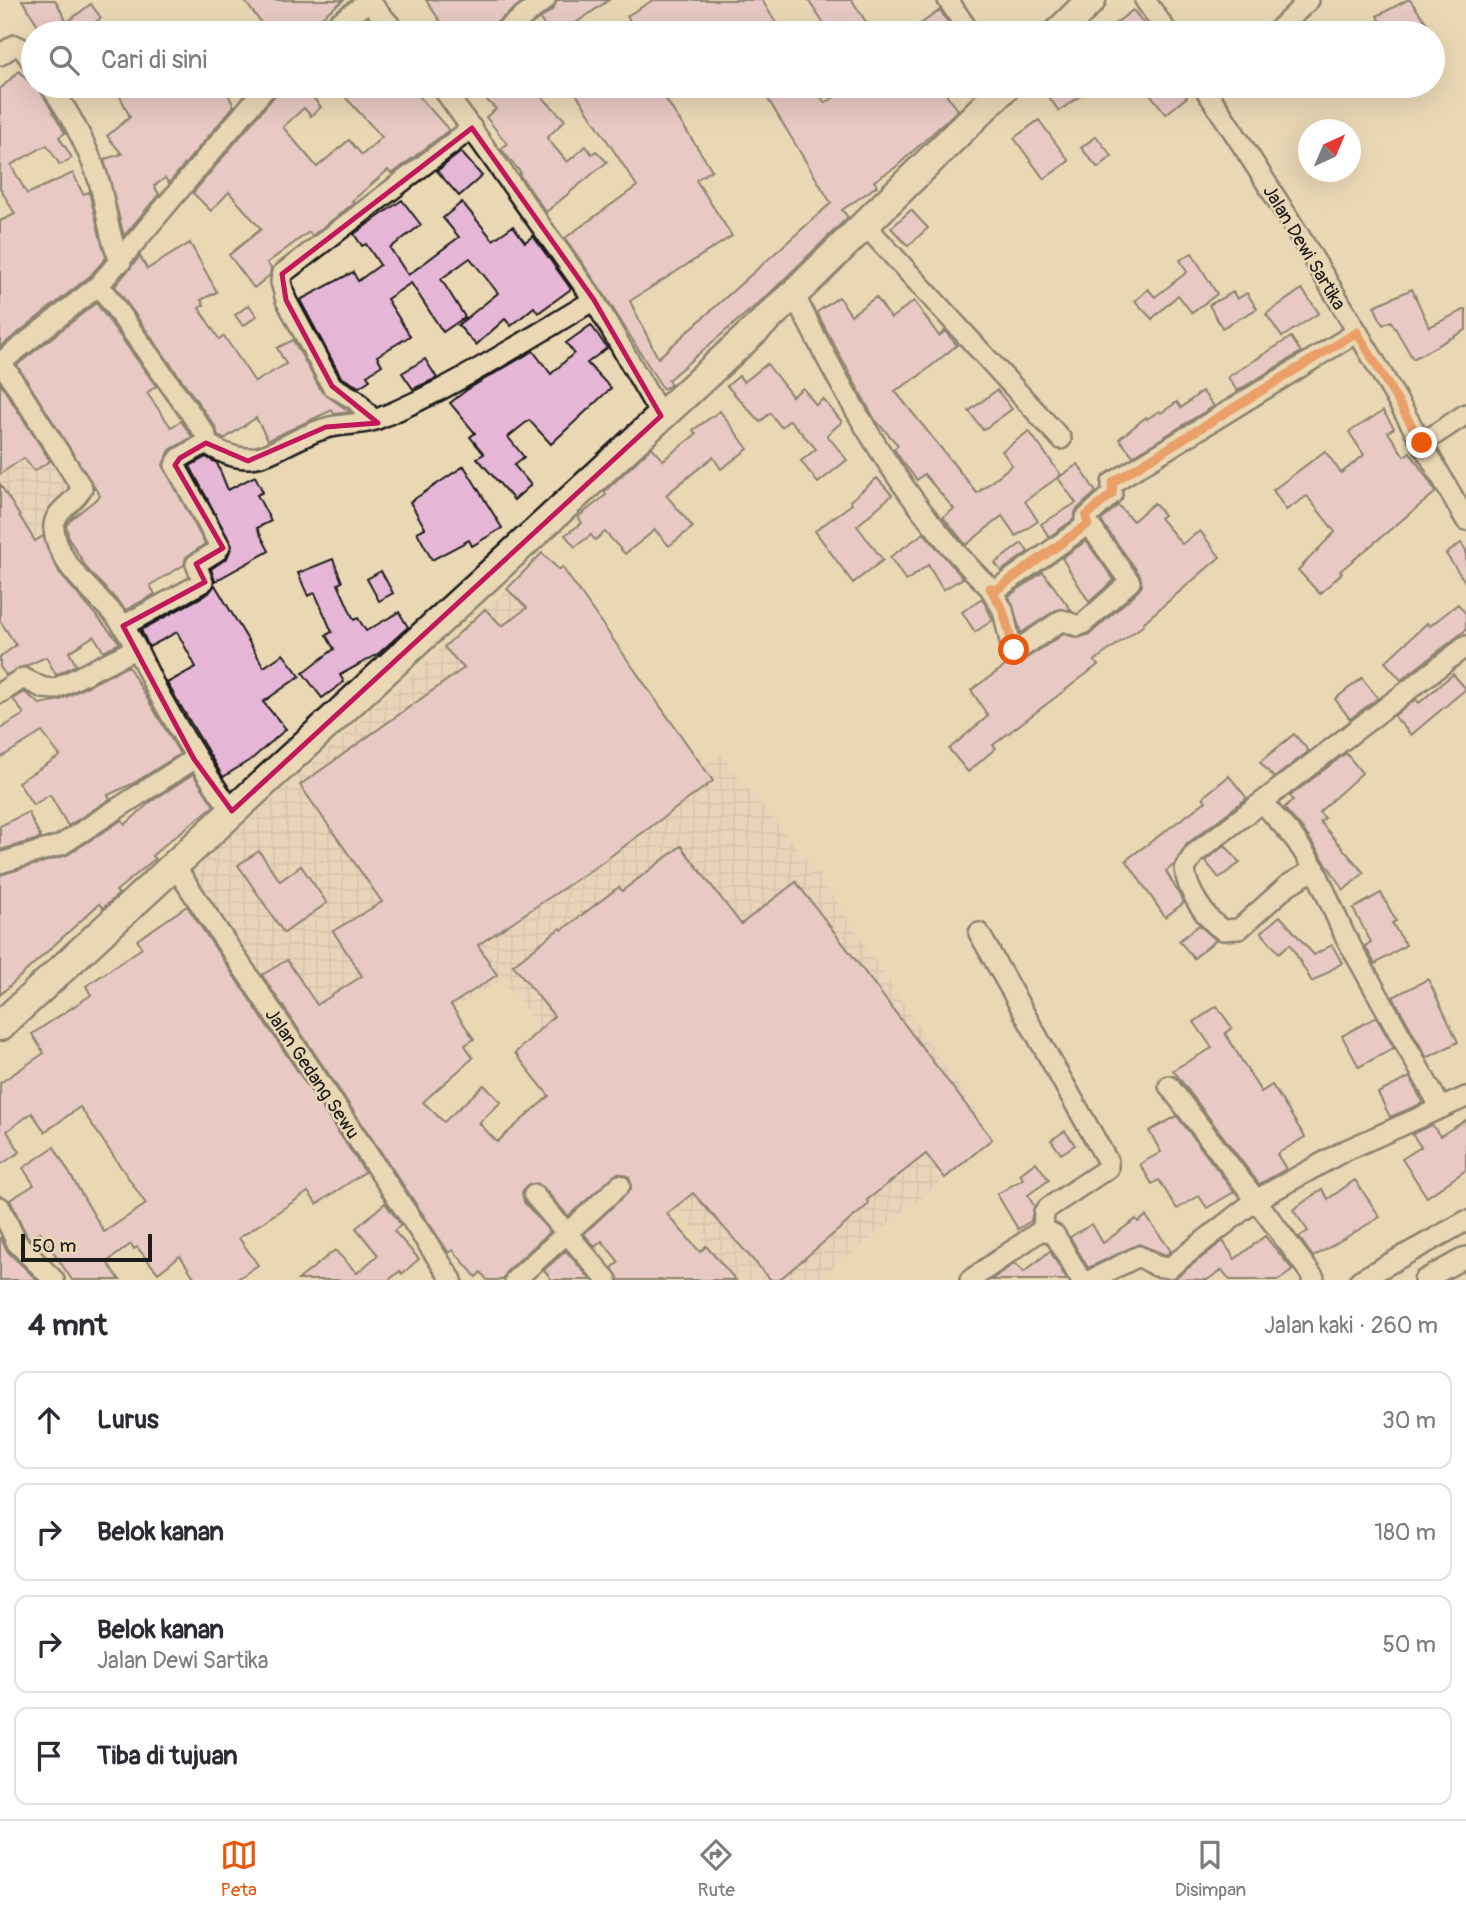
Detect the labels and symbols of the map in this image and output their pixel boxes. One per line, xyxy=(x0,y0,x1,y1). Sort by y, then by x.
north arrow xyxy=(1298,119,1361,182)
street label: Jalan Dewi Sartika xyxy=(1257,181,1351,315)
route end xyxy=(1406,427,1437,458)
route start xyxy=(998,634,1029,665)
street label: Jalan Gedang Sewu xyxy=(260,1004,365,1143)
scale bar xyxy=(21,1231,152,1263)

